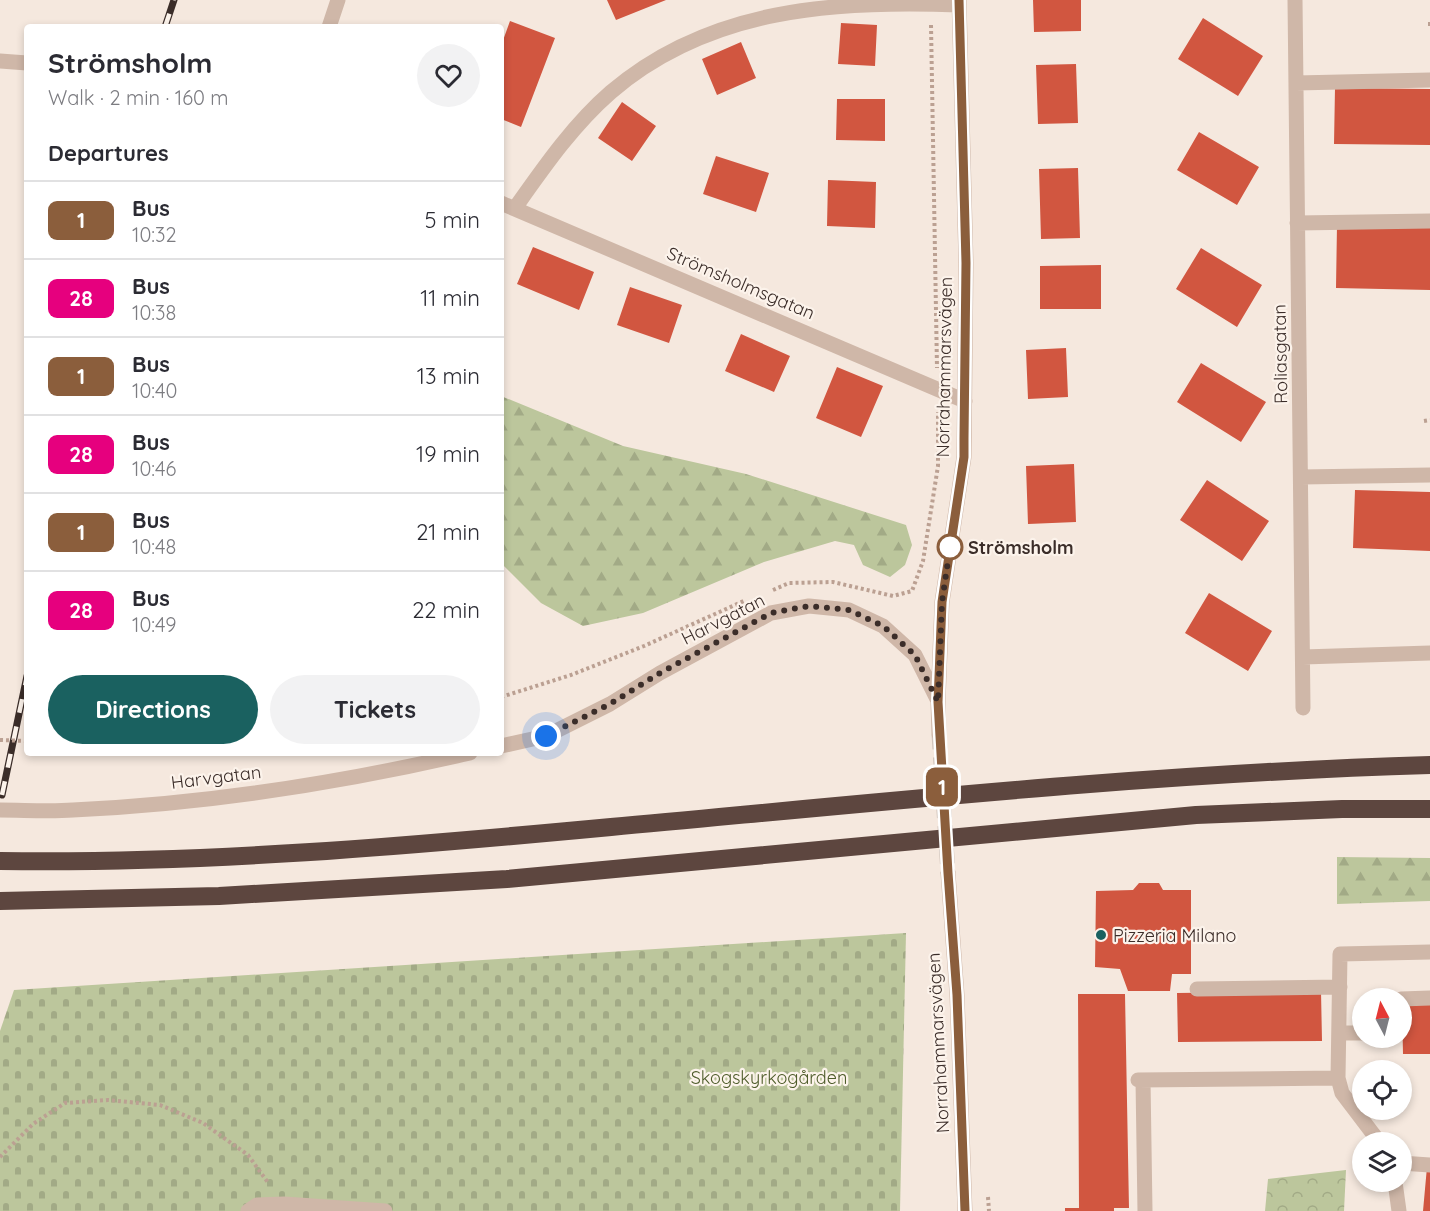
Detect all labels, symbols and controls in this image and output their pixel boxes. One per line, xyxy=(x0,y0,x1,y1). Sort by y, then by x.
button: heart xyxy=(417,44,480,107)
text: Strömsholm xyxy=(48,45,212,80)
text: Walk · 2 min · 160 m xyxy=(48,85,229,110)
text: Departures xyxy=(48,139,169,167)
text: Bus xyxy=(132,194,170,222)
text: 5 min xyxy=(425,206,480,234)
text: 1 xyxy=(77,207,85,233)
text: 10:32 xyxy=(132,222,177,247)
street label: Strömsholmsgatan xyxy=(664,241,818,325)
text: Bus xyxy=(132,272,170,300)
street label: Norrahammarsvägen xyxy=(931,277,957,457)
text: 11 min xyxy=(420,284,480,312)
text: 28 xyxy=(69,285,93,311)
text: 10:38 xyxy=(132,300,176,325)
street label: Roliasgatan xyxy=(1268,304,1292,404)
text: Bus xyxy=(132,350,170,378)
text: 13 min xyxy=(417,362,480,390)
text: 1 xyxy=(77,363,85,389)
text: 10:40 xyxy=(132,378,177,403)
text: Bus xyxy=(132,428,170,456)
text: 19 min xyxy=(416,440,480,468)
text: 28 xyxy=(69,441,93,467)
text: 10:46 xyxy=(132,456,176,481)
text: Bus xyxy=(132,506,170,534)
text: 21 min xyxy=(416,518,480,546)
text: 1 xyxy=(77,519,85,545)
text: 10:48 xyxy=(132,534,176,559)
marker: Strömsholm xyxy=(937,534,963,560)
place label: Strömsholm xyxy=(968,536,1074,559)
text: Bus xyxy=(132,584,170,612)
street label: Harvgatan xyxy=(677,588,769,650)
text: 22 min xyxy=(412,596,480,624)
text: 28 xyxy=(69,597,93,623)
text: 10:49 xyxy=(132,612,176,637)
button: Directions xyxy=(48,675,258,744)
button: Tickets xyxy=(270,675,480,744)
your location xyxy=(531,721,561,751)
street label: Harvgatan xyxy=(170,760,262,794)
line badge: 1 xyxy=(922,768,962,806)
text: 1 xyxy=(938,774,946,800)
place label: Pizzeria Milano xyxy=(1113,924,1236,947)
marker: Pizzeria Milano xyxy=(1094,928,1108,942)
street label: Norrahammarsvägen xyxy=(922,952,954,1134)
north arrow xyxy=(1352,988,1412,1048)
map controls xyxy=(1352,988,1412,1192)
button: locate xyxy=(1352,1060,1412,1120)
park label: Skogskyrkogården xyxy=(691,1066,847,1089)
button: layers xyxy=(1352,1132,1412,1192)

